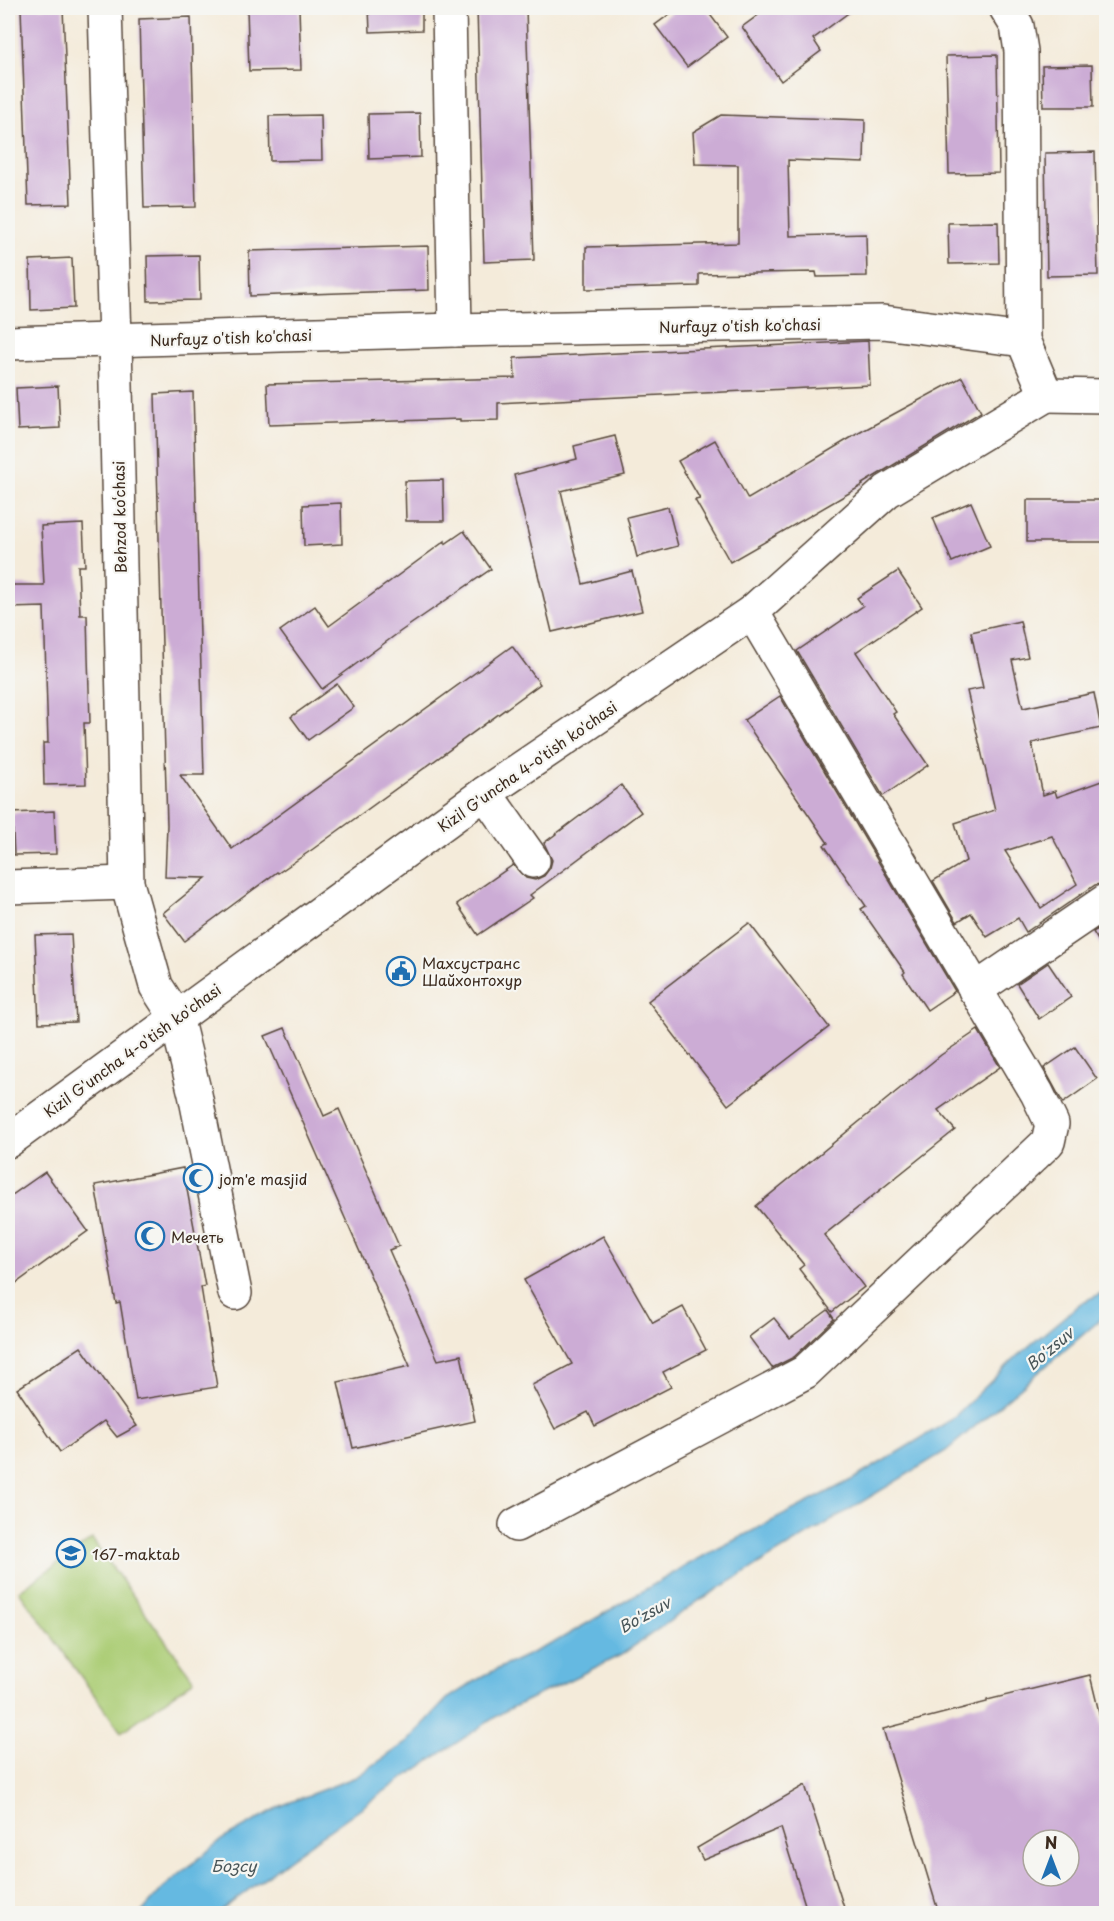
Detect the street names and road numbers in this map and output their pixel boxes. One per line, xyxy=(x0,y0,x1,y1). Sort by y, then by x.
street label: Nurfayz o'tish ko'chasi xyxy=(659,312,821,338)
street label: Nurfayz o'tish ko'chasi xyxy=(150,323,312,351)
street label: Behzod ko‘chasi xyxy=(107,461,131,573)
street label: Kizil G'uncha 4-o'tish ko'chasi xyxy=(433,695,621,837)
street label: Kizil G'uncha 4-o'tish ko'chasi xyxy=(38,978,226,1122)

